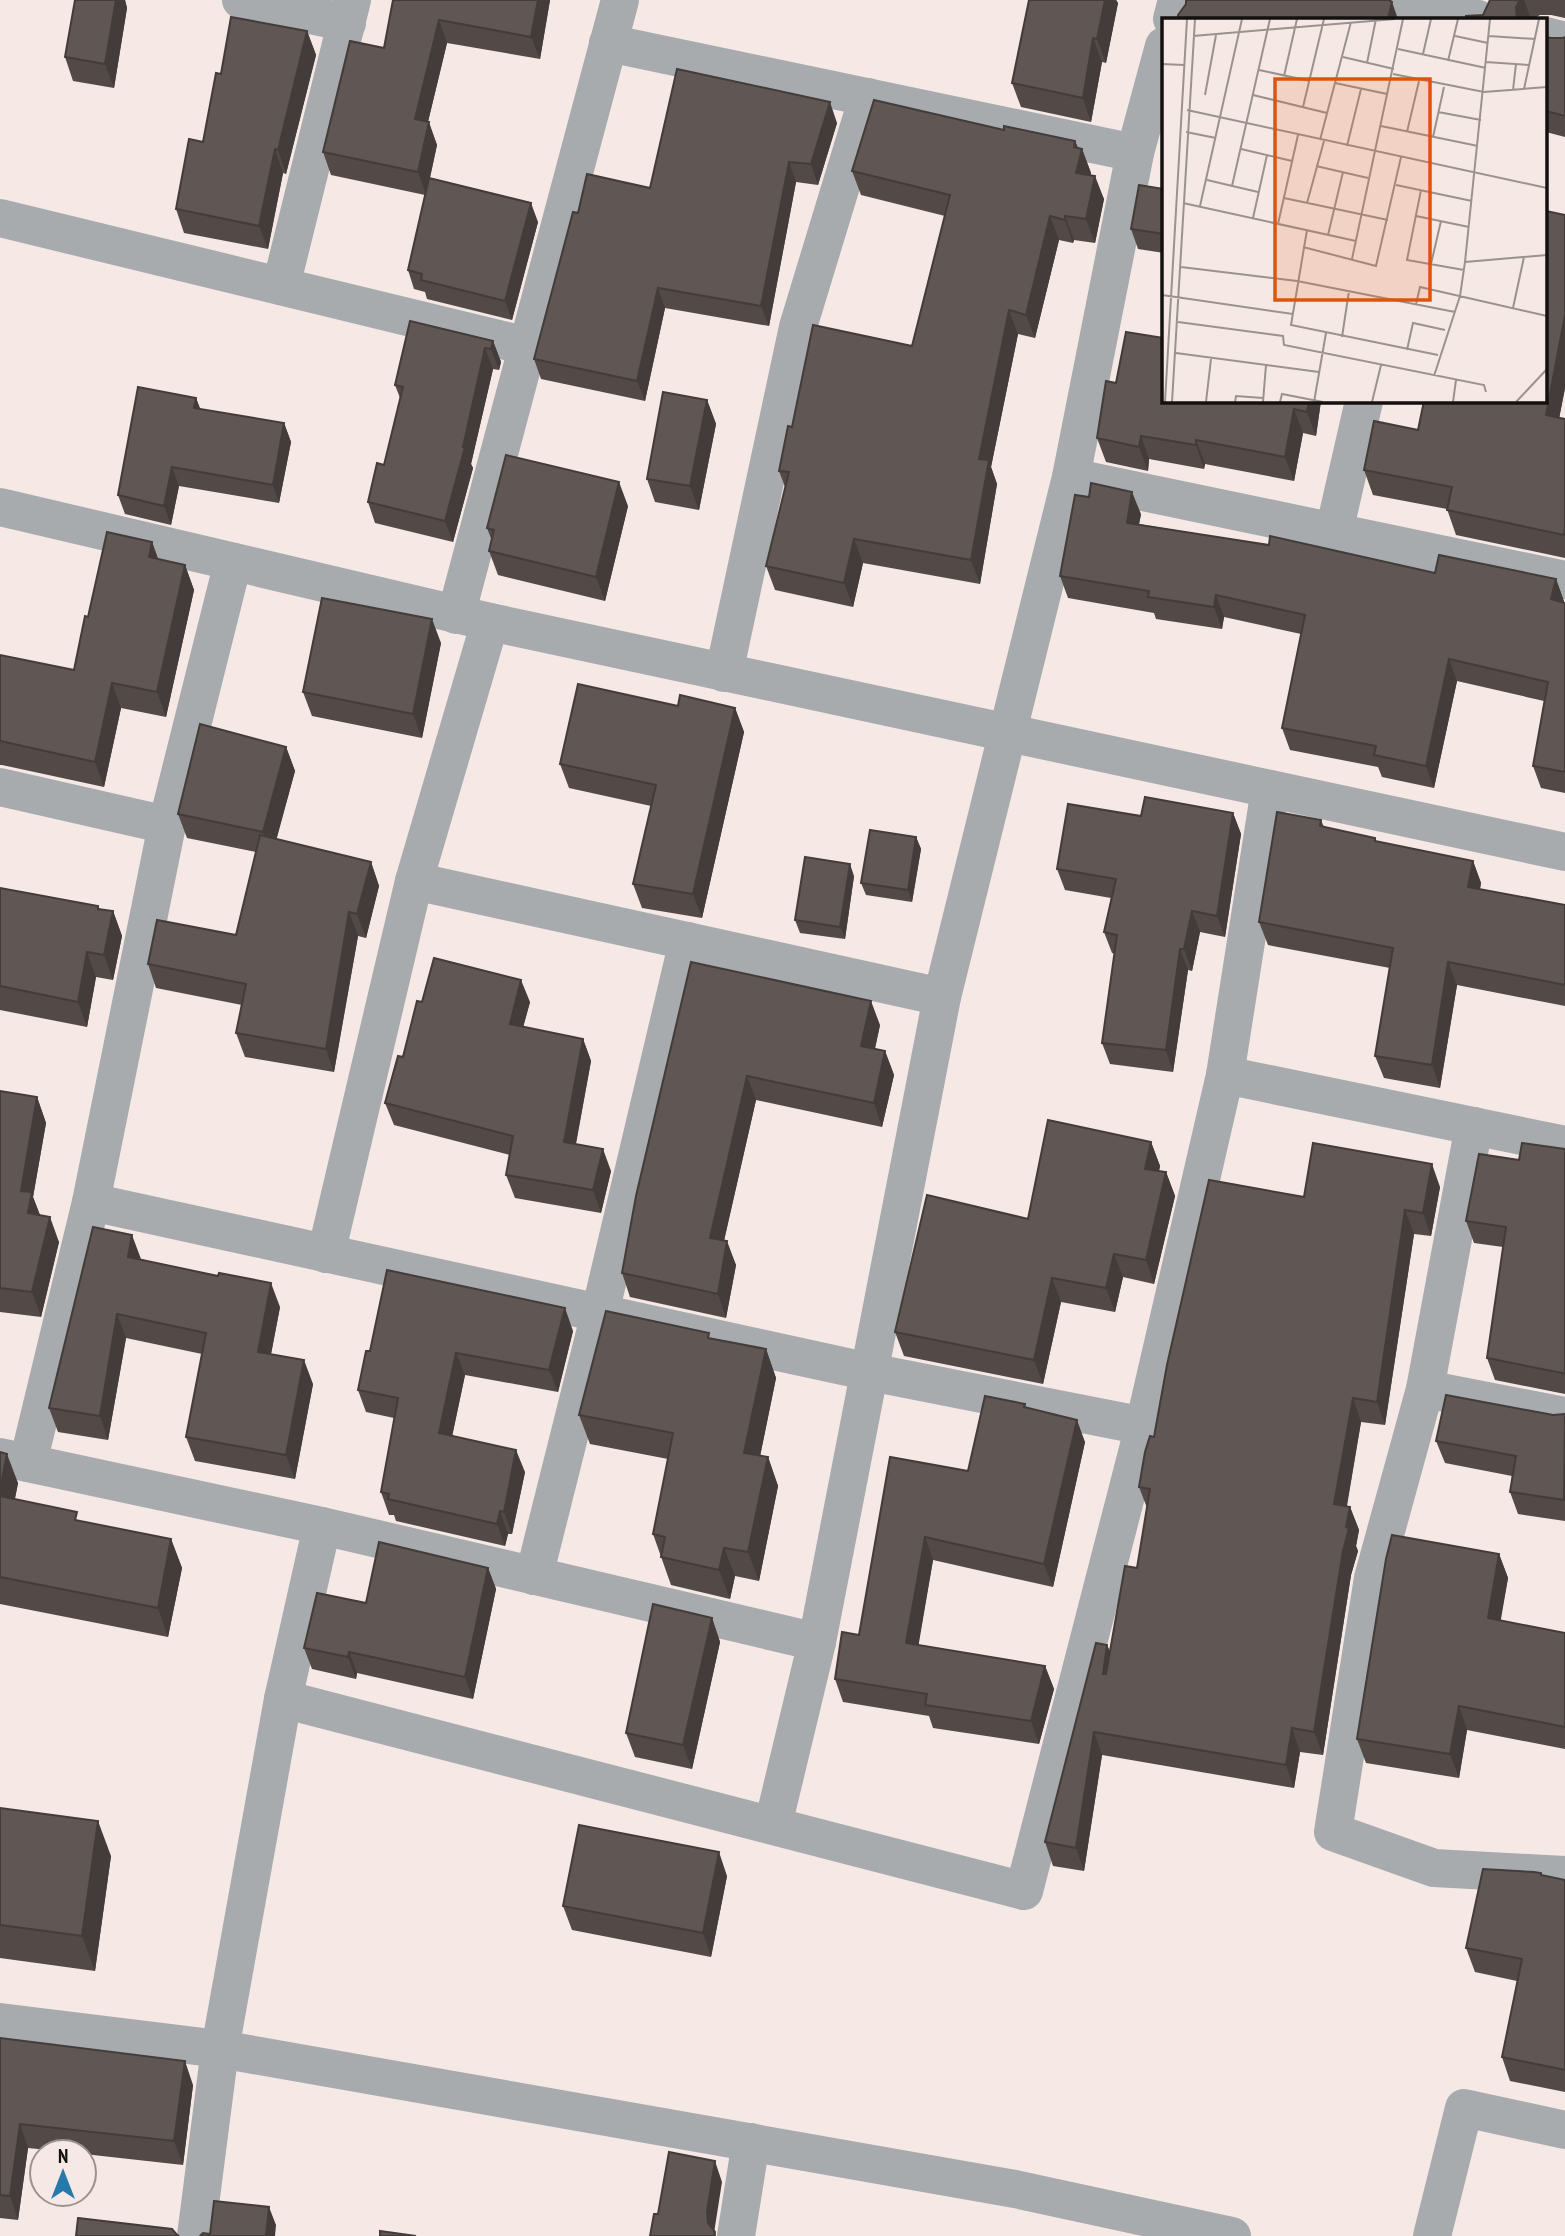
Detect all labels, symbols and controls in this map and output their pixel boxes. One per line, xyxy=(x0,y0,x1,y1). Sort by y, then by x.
inset map xyxy=(1162,18,1548,402)
north arrow xyxy=(28,2138,98,2208)
text: N xyxy=(58,2144,68,2168)

